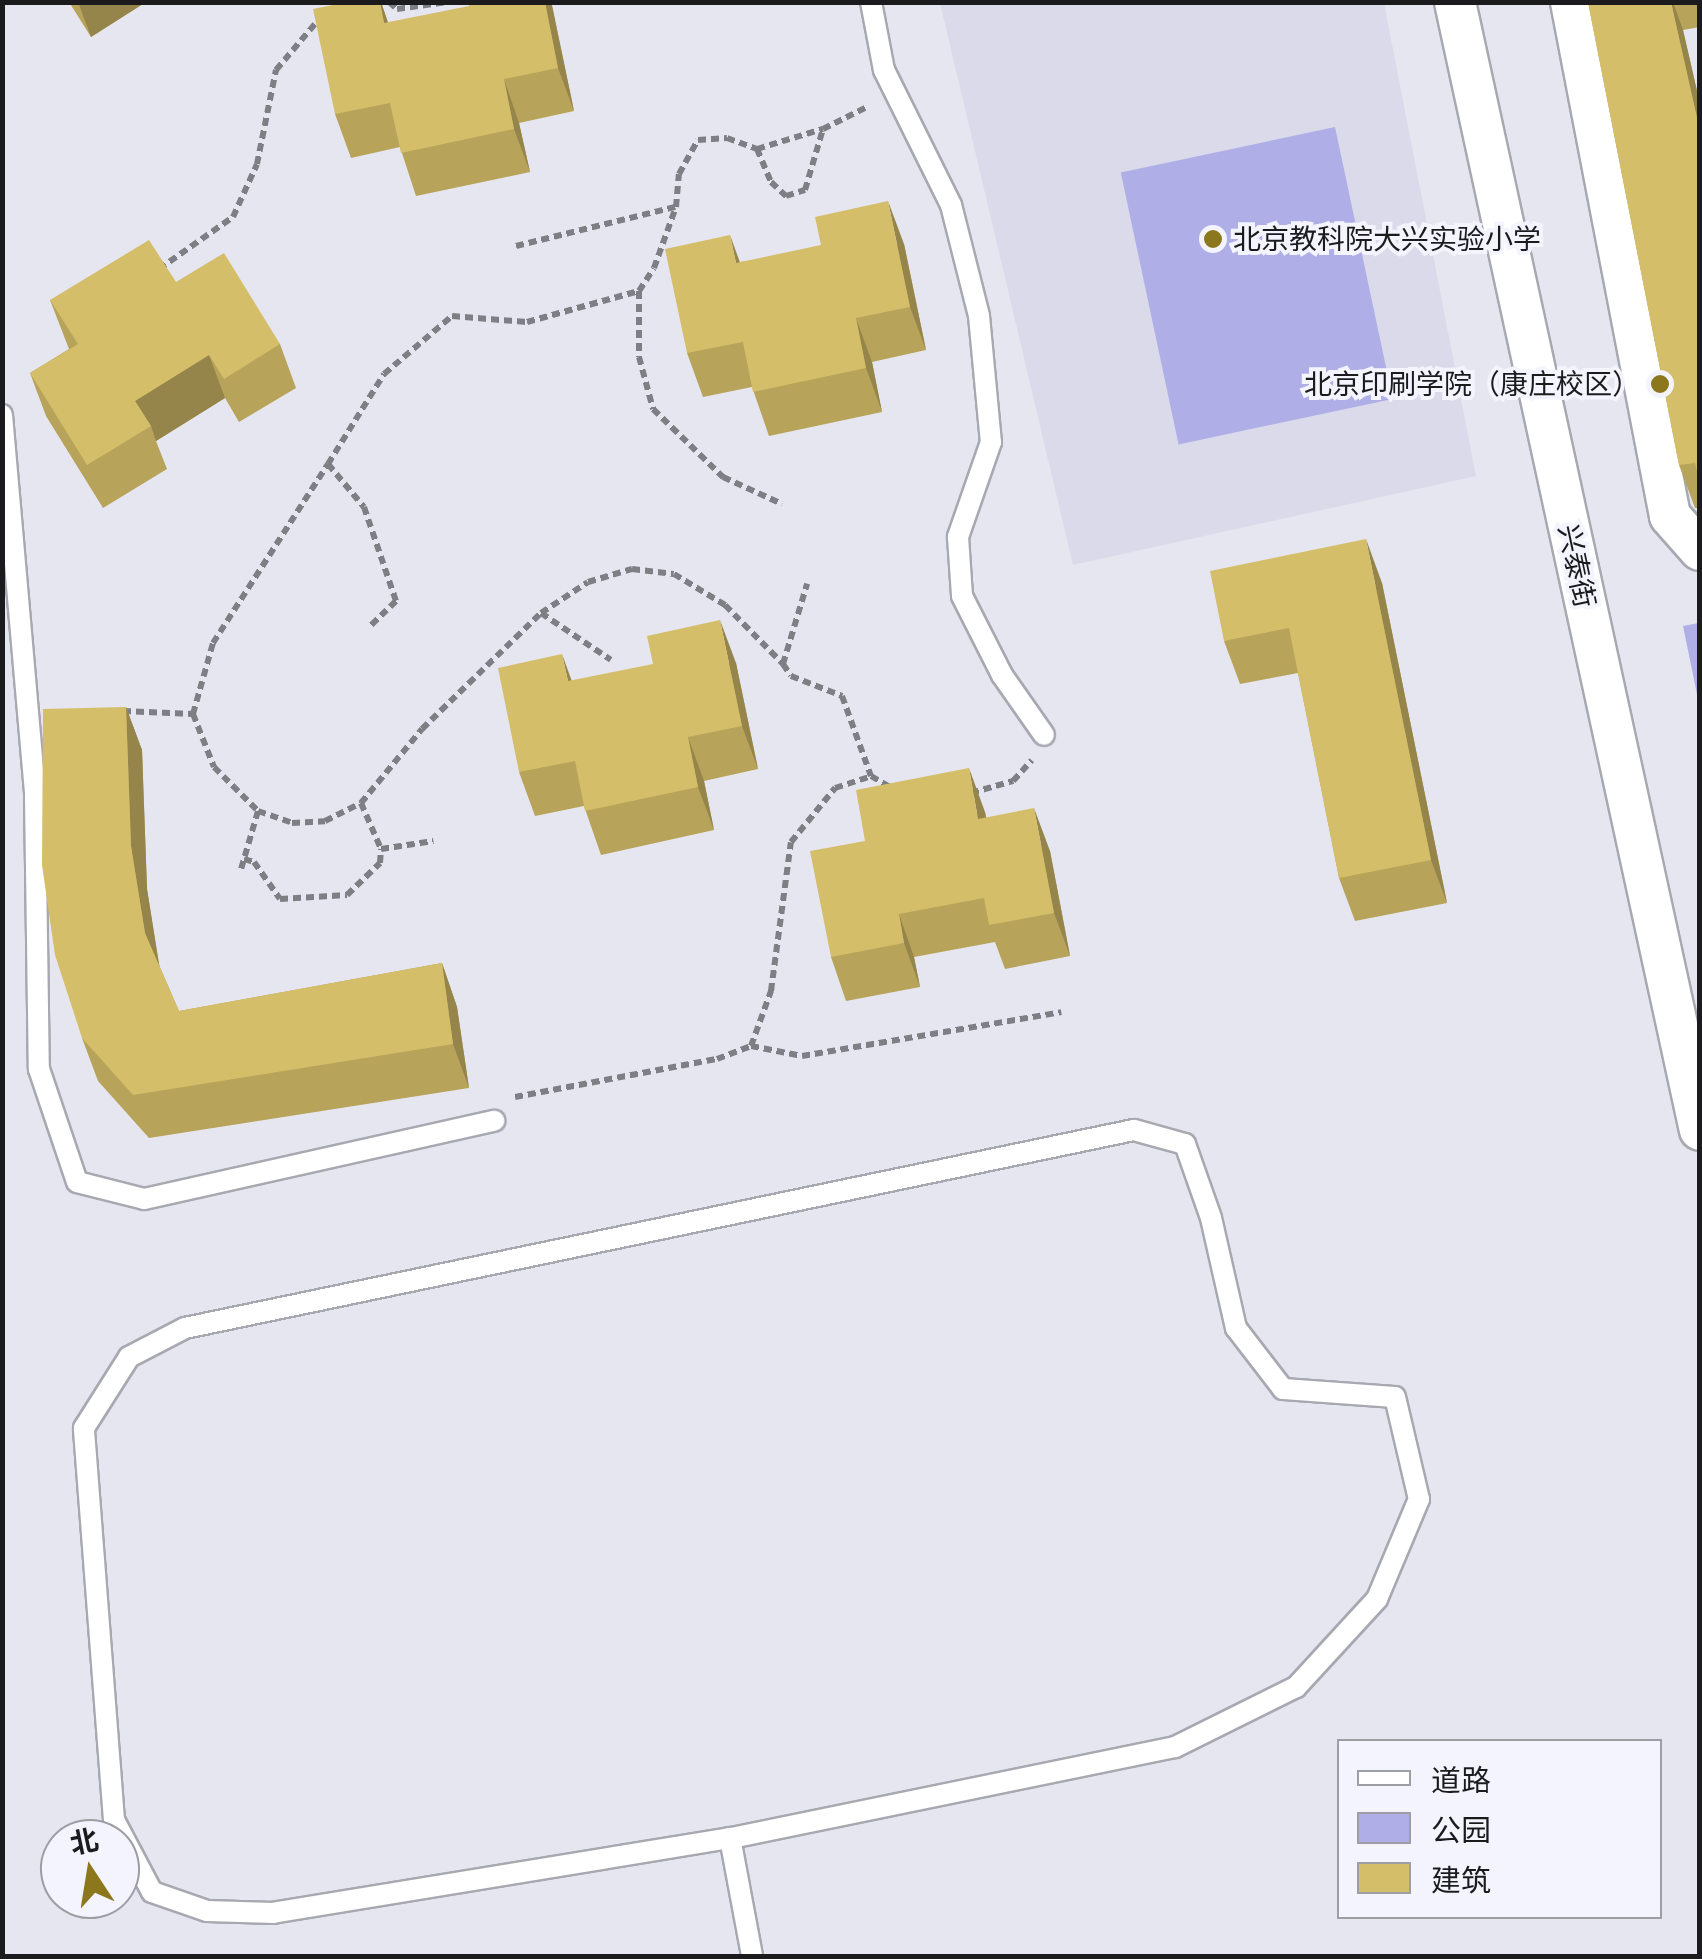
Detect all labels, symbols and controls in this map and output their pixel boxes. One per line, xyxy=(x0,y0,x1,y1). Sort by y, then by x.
place label: 北京教科院大兴实验小学 xyxy=(1233,222,1541,256)
marker: 北京教科院大兴实验小学 xyxy=(1202,228,1224,250)
place label: 北京印刷学院（康庄校区） xyxy=(1304,367,1640,401)
marker: 北京印刷学院（康庄校区） xyxy=(1649,373,1671,395)
street label: 兴泰街 xyxy=(1552,521,1602,611)
legend xyxy=(1337,1739,1662,1919)
text: 道路 xyxy=(1431,1760,1491,1799)
text: 公园 xyxy=(1431,1810,1491,1849)
north arrow xyxy=(40,1819,140,1919)
text: 北 xyxy=(67,1820,102,1862)
text: 建筑 xyxy=(1431,1860,1491,1899)

